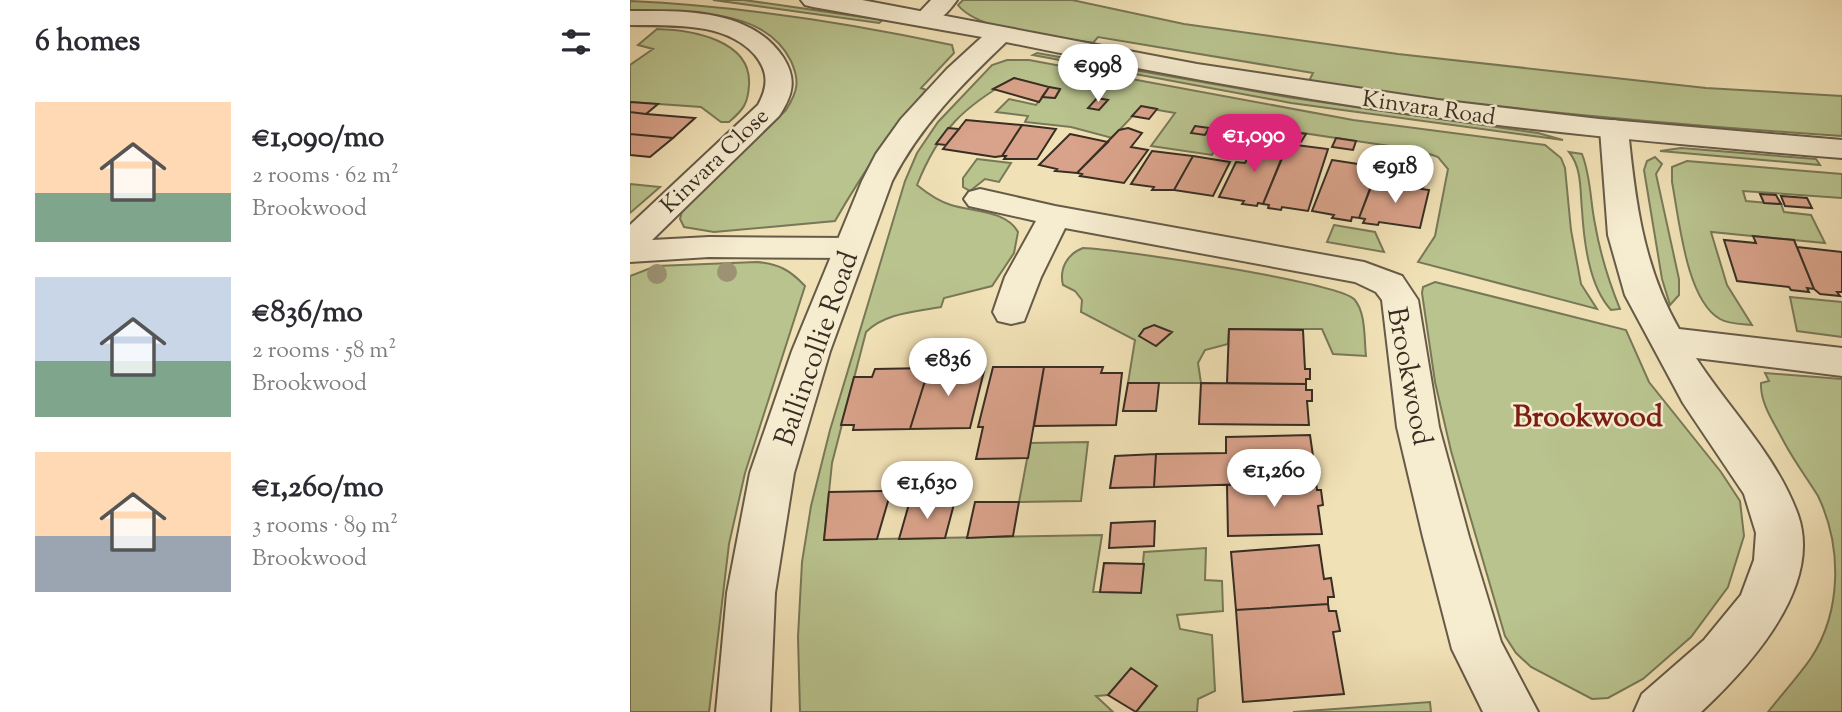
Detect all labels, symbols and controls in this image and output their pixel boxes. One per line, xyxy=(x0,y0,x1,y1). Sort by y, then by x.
text: 6 homes xyxy=(35,21,140,64)
icon: filters xyxy=(557,23,595,61)
pin: €998 xyxy=(1057,44,1139,104)
text: €998 xyxy=(1074,50,1122,83)
street label: Kinvara Road xyxy=(1360,84,1497,135)
street label: Kinvara Close xyxy=(654,101,777,222)
pin: €1,090 xyxy=(1197,114,1311,174)
text: €1,090/mo xyxy=(252,117,384,160)
text: €1,090 xyxy=(1223,120,1285,153)
icon: home xyxy=(91,130,175,214)
pin: €918 xyxy=(1354,146,1436,205)
text: €918 xyxy=(1373,151,1417,184)
text: 2 rooms · 62 m² xyxy=(252,160,399,193)
text: Brookwood xyxy=(252,193,367,226)
street label: Ballincollie Road xyxy=(766,246,870,452)
text: €836/mo xyxy=(252,292,363,335)
street label: Brookwood xyxy=(1375,304,1441,449)
icon: home xyxy=(91,305,175,389)
text: 2 rooms · 58 m² xyxy=(252,335,396,368)
pin: €836 xyxy=(907,338,989,398)
text: €836 xyxy=(925,344,971,377)
text: Brookwood xyxy=(252,368,367,401)
district label: Brookwood xyxy=(1513,397,1663,440)
pin: €1,260 xyxy=(1217,449,1331,509)
text: €1,260 xyxy=(1243,455,1305,488)
pin: €1,630 xyxy=(870,462,984,521)
text: €1,260/mo xyxy=(252,467,384,510)
text: €1,630 xyxy=(897,467,957,500)
icon: home xyxy=(91,480,175,564)
text: 3 rooms · 89 m² xyxy=(252,510,398,543)
text: Brookwood xyxy=(252,543,367,576)

